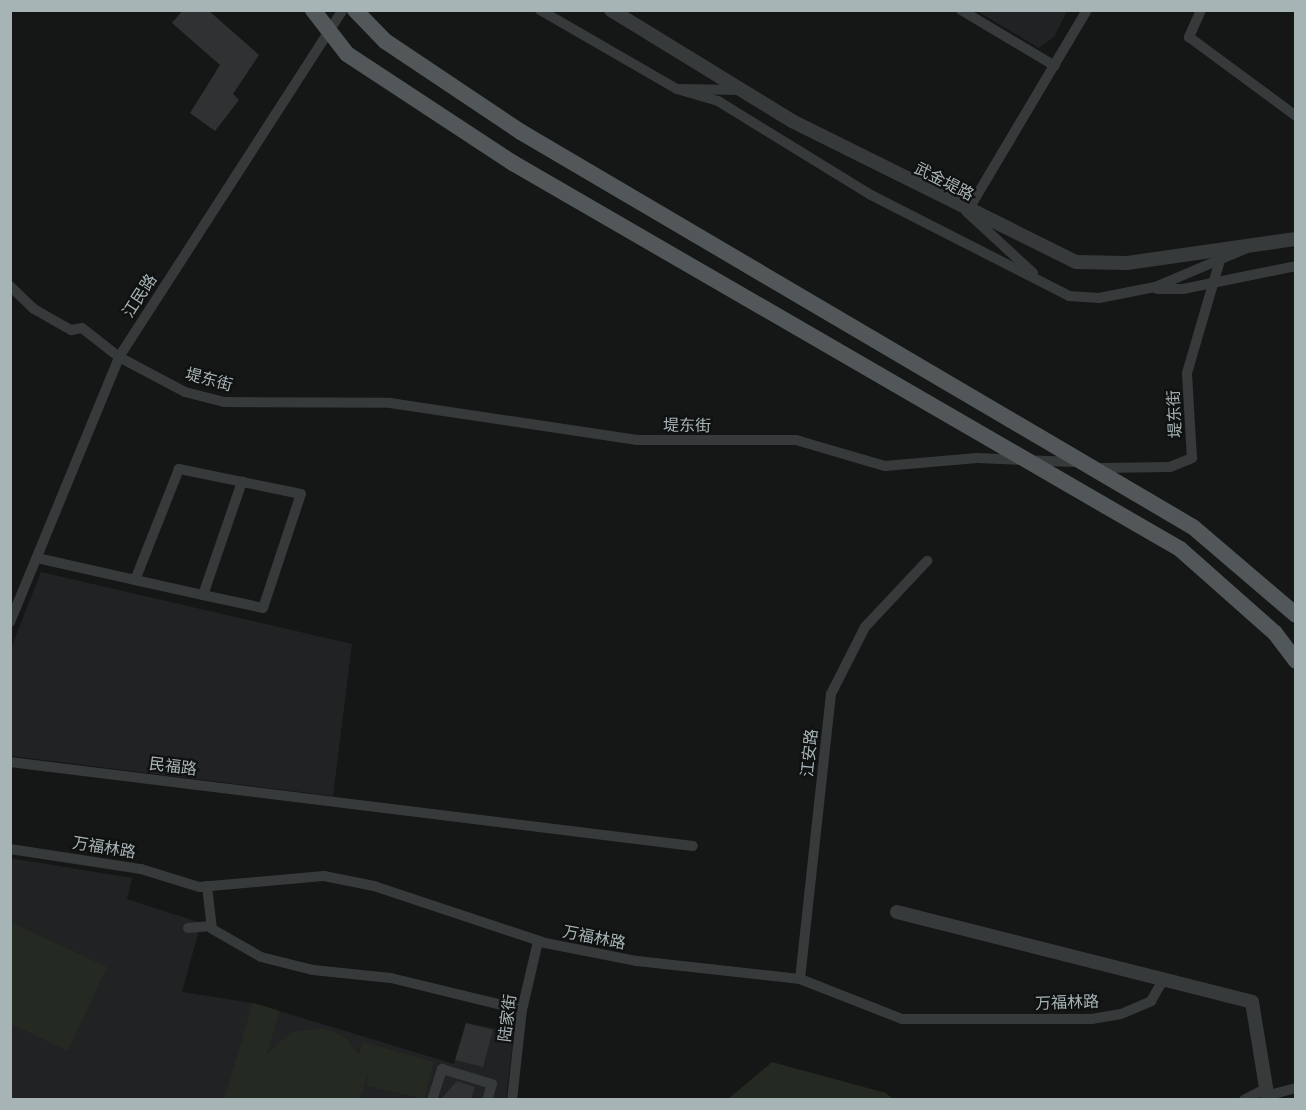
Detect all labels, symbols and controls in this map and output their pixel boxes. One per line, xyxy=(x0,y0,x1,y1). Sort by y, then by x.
street label: 武金堤路 xyxy=(911,159,977,205)
street label: 江民路 xyxy=(119,271,161,321)
street label: 堤东街 xyxy=(183,365,235,395)
street label: 堤东街 xyxy=(1164,390,1186,438)
street label: 堤东街 xyxy=(663,416,711,436)
street label: 江安路 xyxy=(798,728,822,778)
street label: 民福路 xyxy=(148,755,198,779)
street label: 万福林路 xyxy=(71,834,137,862)
street label: 万福林路 xyxy=(561,922,627,954)
street label: 万福林路 xyxy=(1035,992,1099,1014)
street label: 陆家街 xyxy=(496,993,520,1043)

